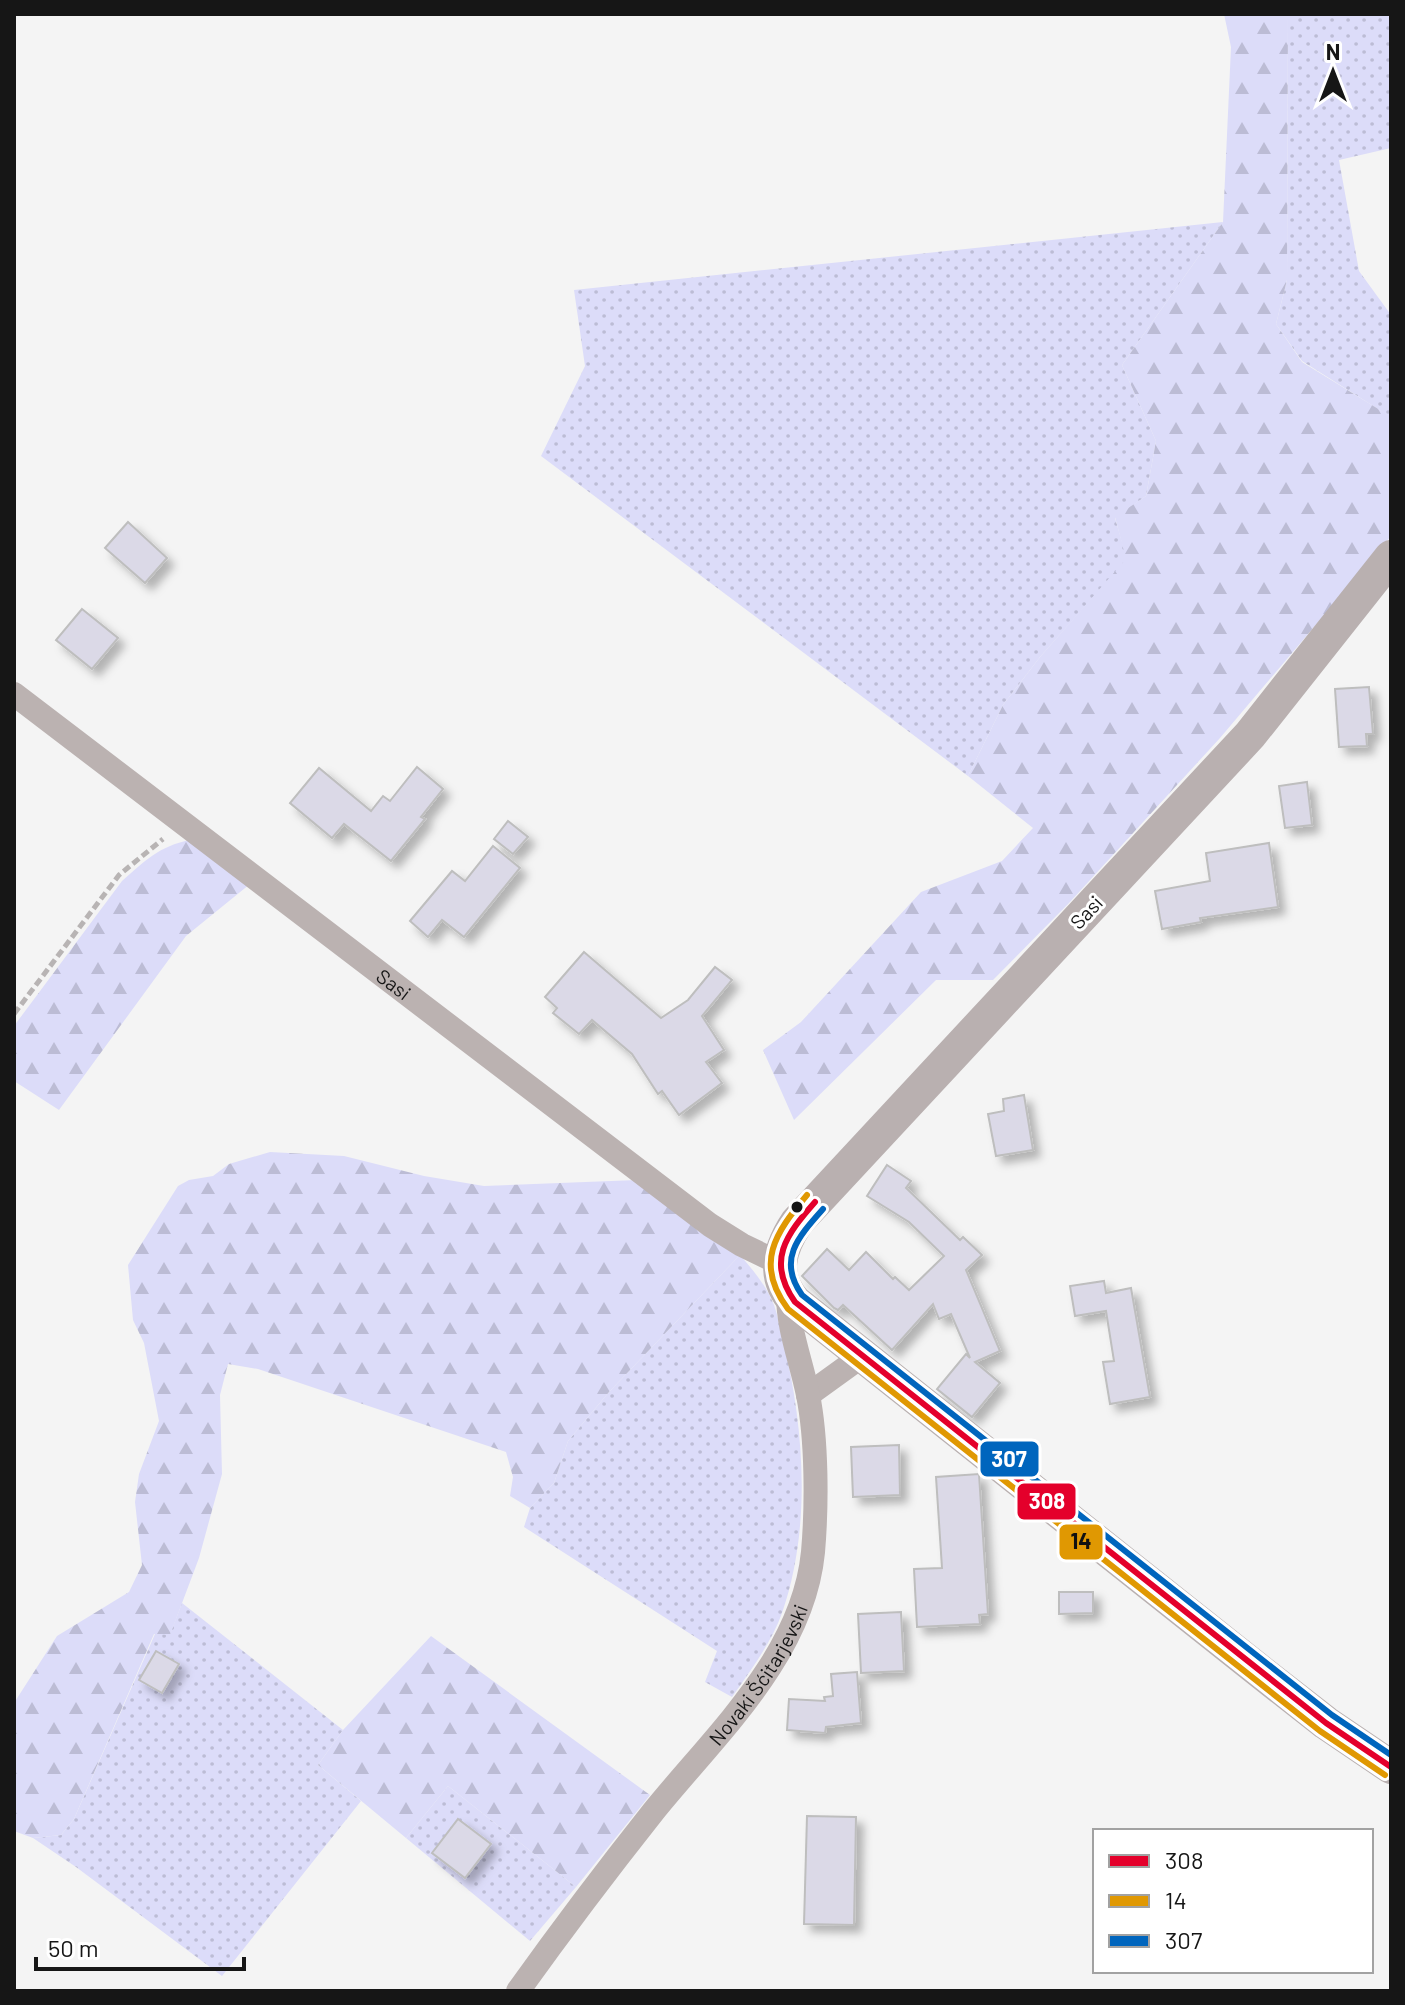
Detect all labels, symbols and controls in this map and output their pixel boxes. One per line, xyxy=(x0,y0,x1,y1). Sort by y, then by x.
north arrow xyxy=(1293,32,1373,112)
text: N xyxy=(1326,38,1340,64)
street label: Sasi xyxy=(1065,890,1107,934)
street label: Sasi xyxy=(372,963,416,1005)
unlabelled marker xyxy=(789,1199,805,1215)
line badge: 307 xyxy=(979,1440,1040,1478)
text: 307 xyxy=(991,1445,1027,1471)
line badge: 308 xyxy=(1016,1482,1077,1521)
text: 308 xyxy=(1029,1487,1065,1513)
line badge: 14 xyxy=(1058,1523,1104,1561)
text: 14 xyxy=(1070,1527,1092,1553)
street label: Novaki Šćitarjevski xyxy=(703,1601,812,1750)
legend xyxy=(1093,1829,1373,1973)
text: 308 xyxy=(1165,1845,1203,1874)
text: 14 xyxy=(1165,1885,1187,1914)
scale bar xyxy=(36,1921,244,1971)
text: 307 xyxy=(1165,1925,1202,1954)
text: 50 m xyxy=(48,1933,99,1962)

